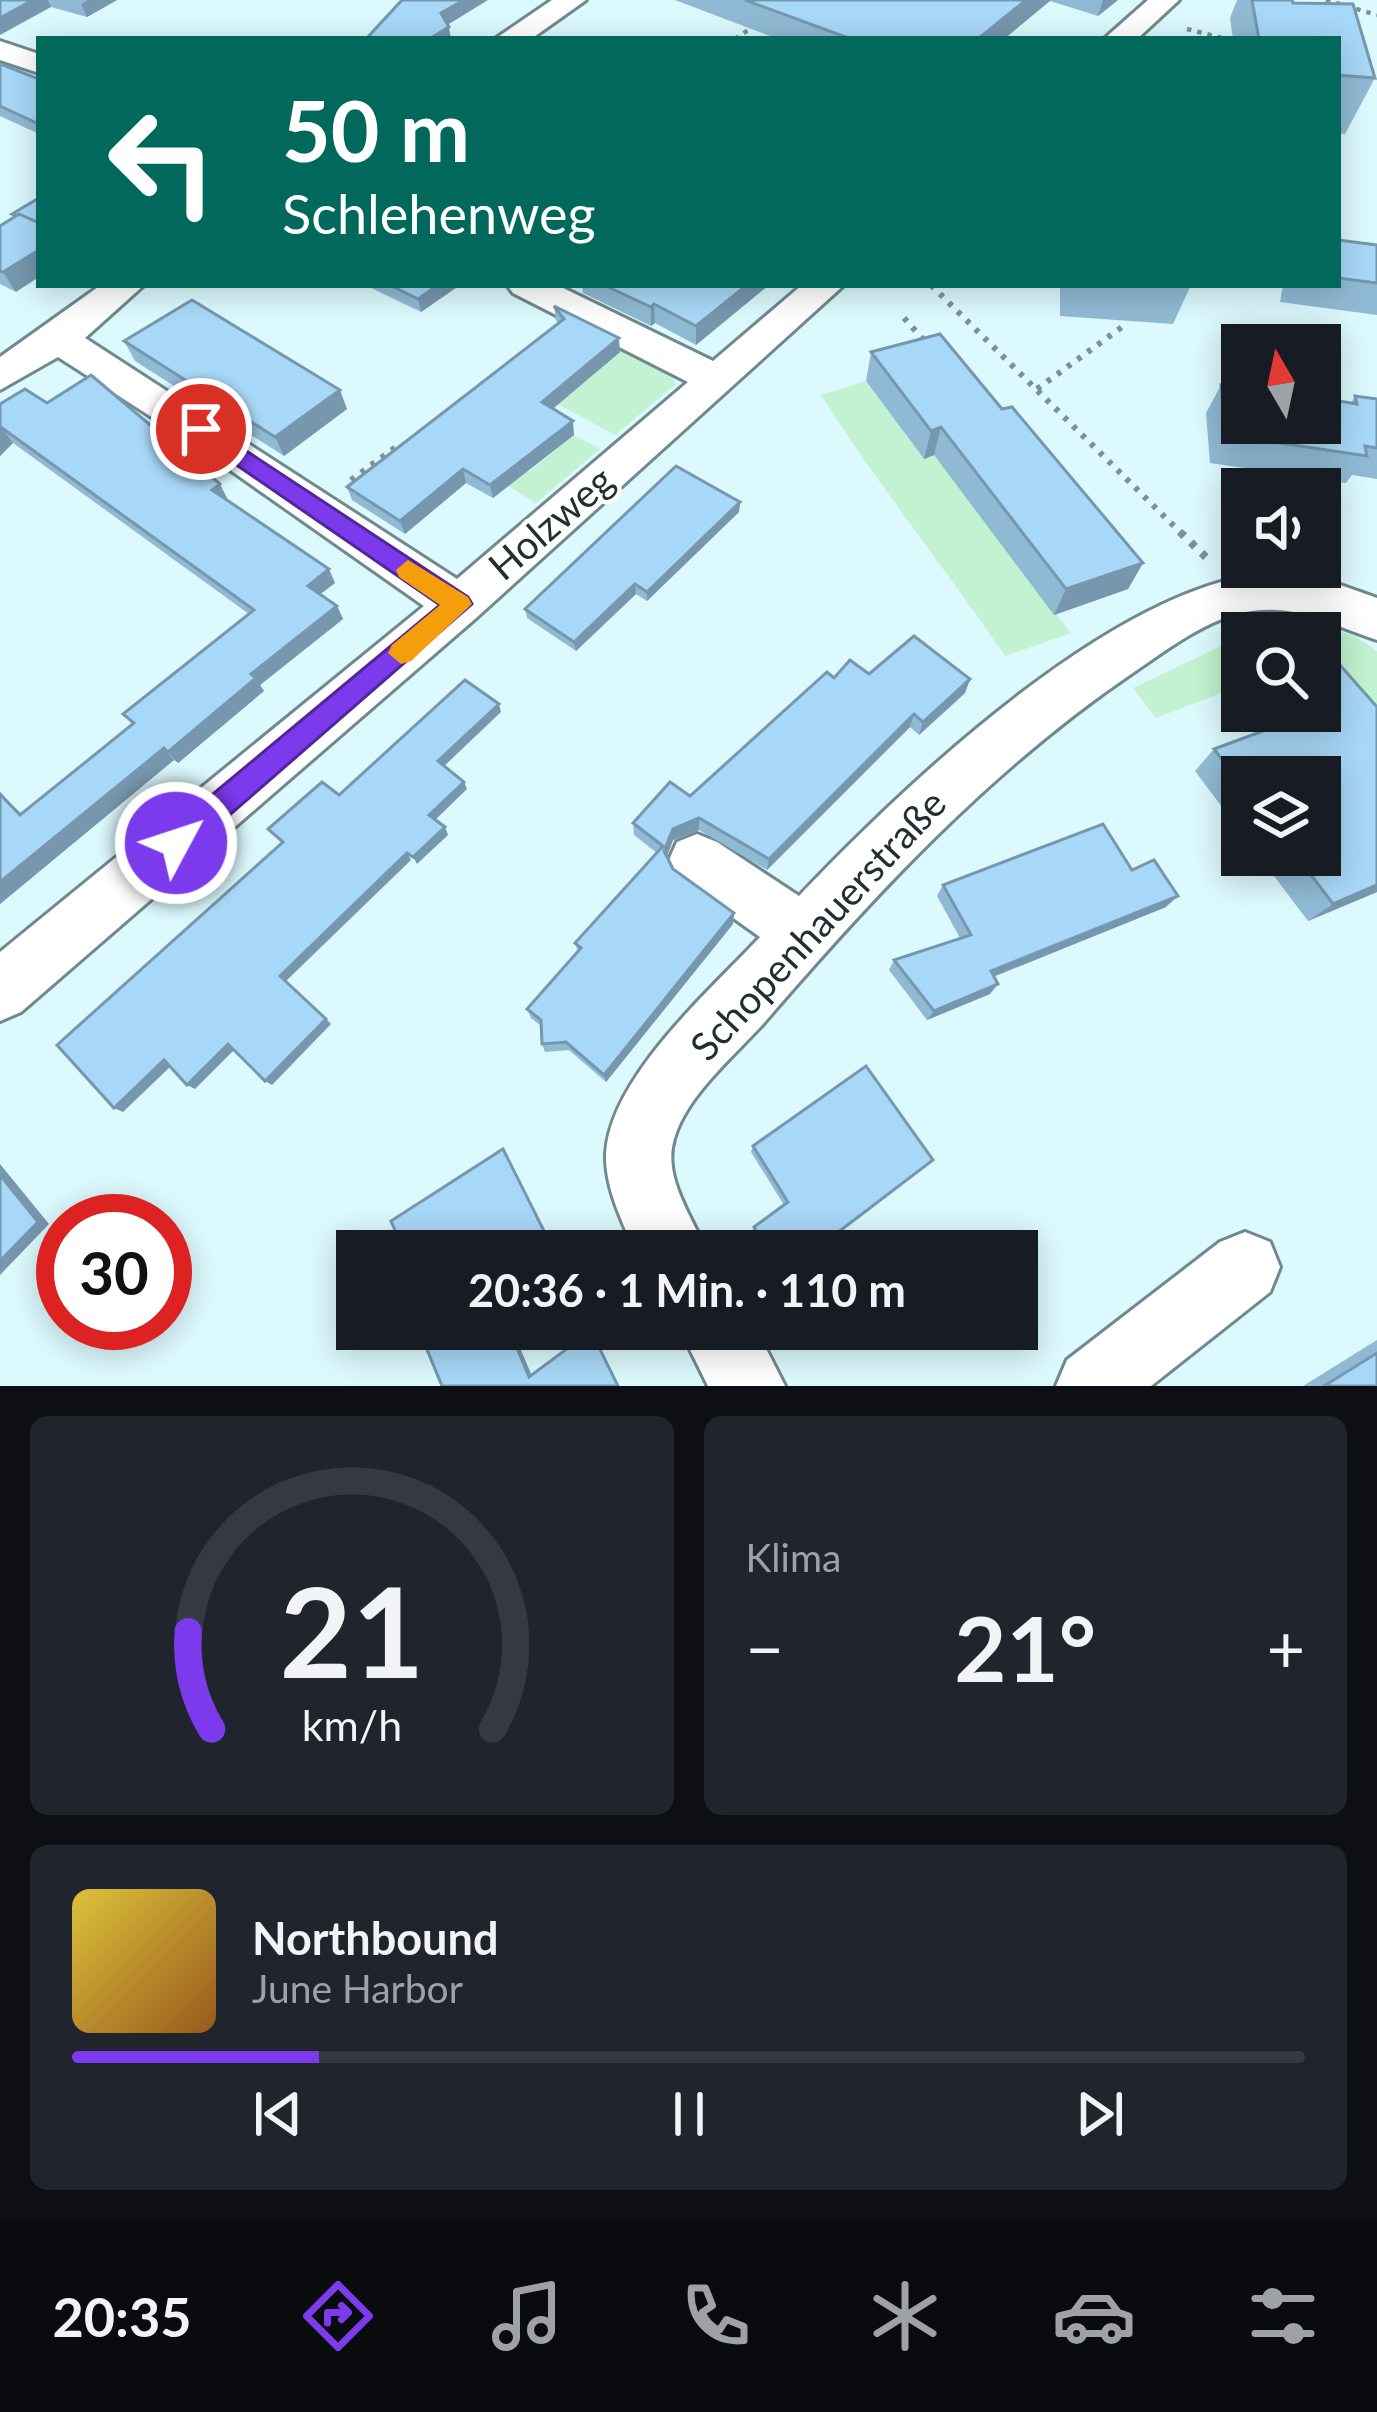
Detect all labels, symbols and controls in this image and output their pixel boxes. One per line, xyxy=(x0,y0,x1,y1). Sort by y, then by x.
text: 50 m xyxy=(282,79,470,180)
icon: left xyxy=(84,84,240,240)
text: Schlehenweg xyxy=(282,181,596,246)
north arrow xyxy=(1221,324,1341,444)
map controls xyxy=(1221,324,1341,876)
pin xyxy=(150,378,252,480)
icon: arrive xyxy=(168,396,234,462)
street label: Holzweg xyxy=(479,456,622,589)
button: sound xyxy=(1221,468,1341,588)
button: search xyxy=(1221,612,1341,732)
button: layers xyxy=(1221,756,1341,876)
position arrow xyxy=(113,780,239,906)
street label: Schopenhauerstraße xyxy=(680,780,954,1069)
speed limit sign: 30 xyxy=(36,1194,192,1350)
text: 20:36 · 1 Min. · 110 m xyxy=(468,1263,906,1317)
text: Klima xyxy=(746,1534,841,1580)
text: 21 xyxy=(279,1555,424,1705)
text: 21° xyxy=(954,1593,1096,1701)
text: − xyxy=(746,1608,784,1687)
text: + xyxy=(1267,1608,1305,1687)
text: km/h xyxy=(302,1698,402,1749)
text: Northbound xyxy=(252,1911,498,1965)
text: June Harbor xyxy=(252,1965,463,2011)
icon: previous xyxy=(245,2081,311,2147)
icon: pause xyxy=(656,2081,722,2147)
icon: next xyxy=(1067,2081,1133,2147)
icon: directions xyxy=(296,2274,380,2358)
icon: music xyxy=(485,2274,569,2358)
icon: phone xyxy=(674,2274,758,2358)
icon: climate xyxy=(863,2274,947,2358)
icon: car xyxy=(1052,2274,1136,2358)
icon: filters xyxy=(1241,2274,1325,2358)
text: 20:35 xyxy=(52,2284,192,2349)

